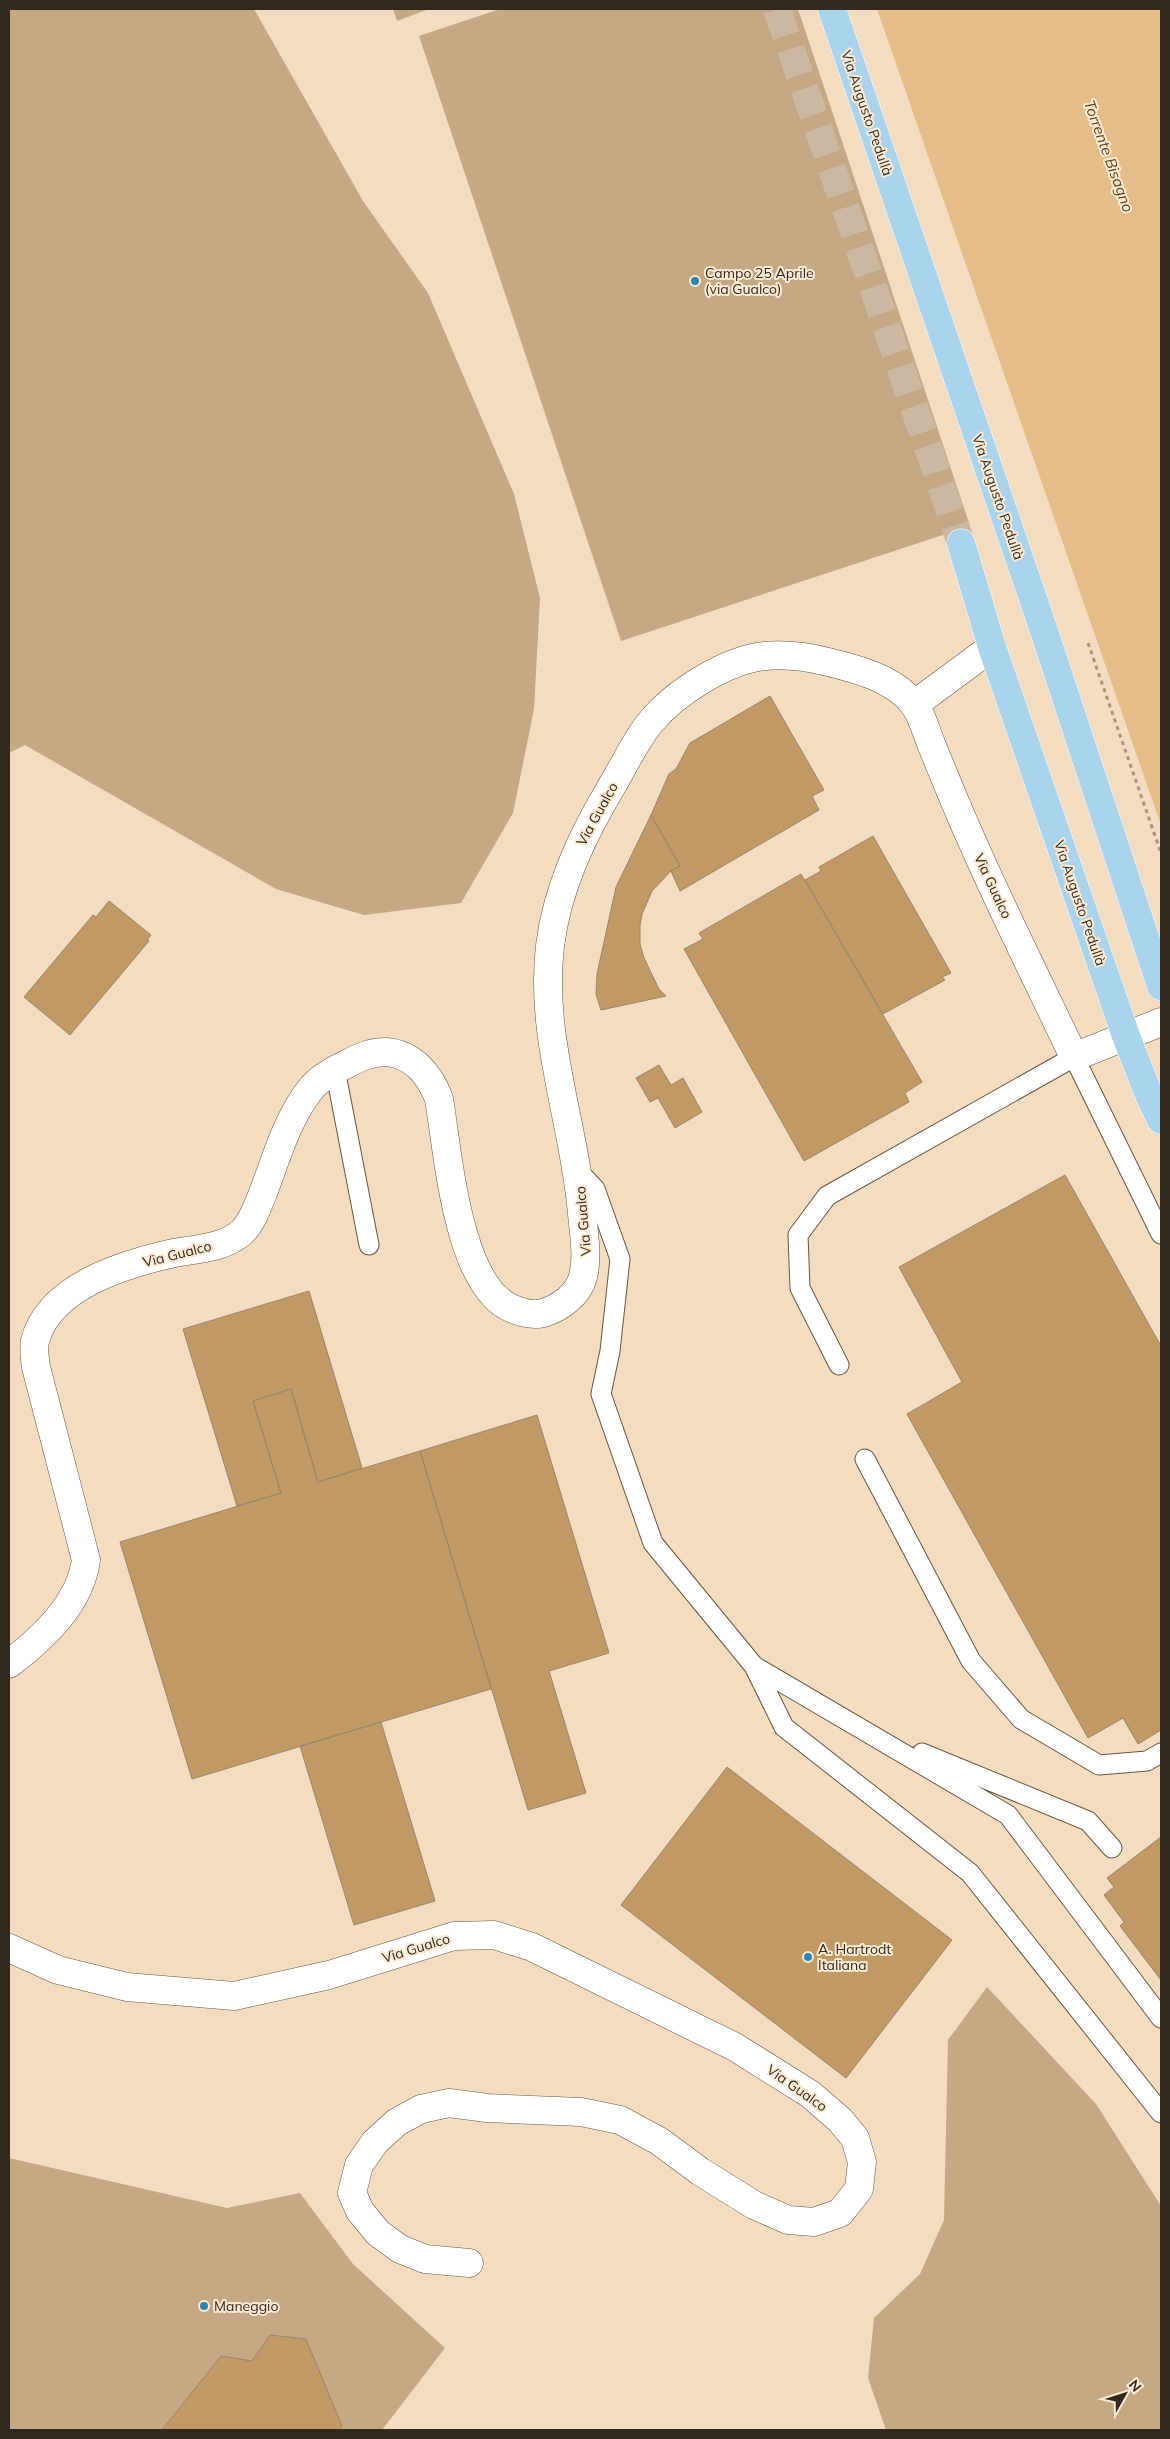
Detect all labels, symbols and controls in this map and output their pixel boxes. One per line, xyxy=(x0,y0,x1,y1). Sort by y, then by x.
street label: Via Augusto Pedullà xyxy=(837,48,897,178)
water label: Torrente Bisagno xyxy=(1080,97,1138,215)
place label: Campo 25 Aprile (via Gualco) xyxy=(705,264,814,298)
marker: Campo 25 Aprile (via Gualco) xyxy=(689,275,701,287)
street label: Via Augusto Pedullà xyxy=(968,432,1028,562)
street label: Via Gualco xyxy=(572,779,622,849)
street label: Via Augusto Pedullà xyxy=(1050,838,1110,968)
street label: Via Gualco xyxy=(970,850,1016,922)
street label: Via Gualco xyxy=(571,1185,595,1257)
street label: Via Gualco xyxy=(141,1237,213,1271)
street label: Via Gualco xyxy=(380,1929,452,1967)
place label: A. Hartrodt Italiana xyxy=(818,1940,891,1974)
marker: A. Hartrodt Italiana xyxy=(802,1951,814,1963)
street label: Via Gualco xyxy=(763,2061,831,2115)
place label: Maneggio xyxy=(214,2297,278,2315)
marker: Maneggio xyxy=(198,2300,210,2312)
north arrow xyxy=(1100,2369,1150,2419)
text: N xyxy=(1125,2376,1145,2396)

